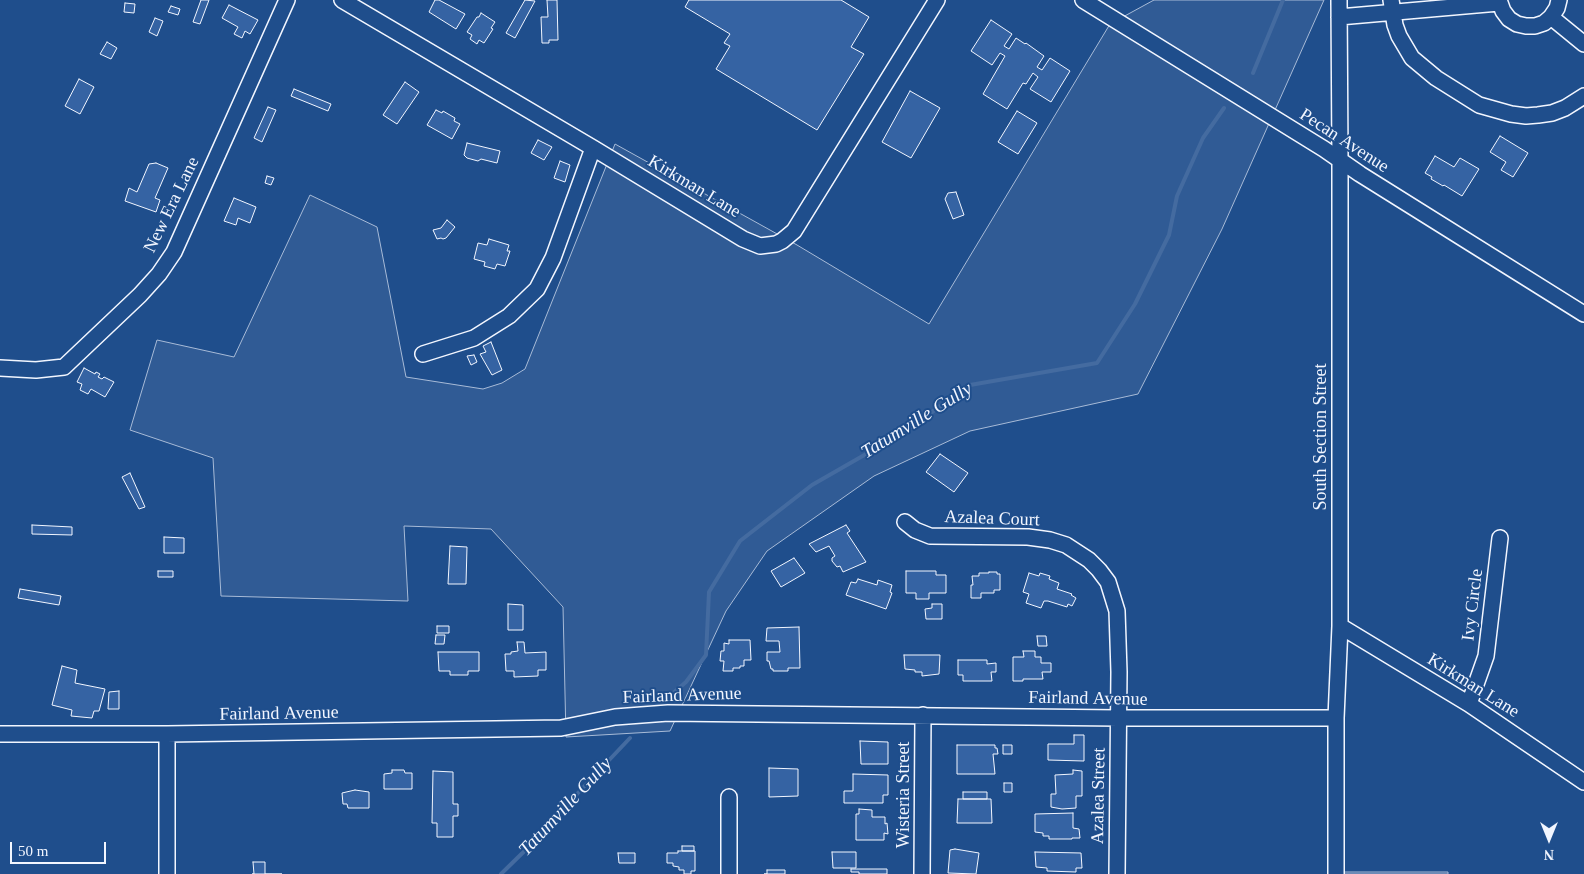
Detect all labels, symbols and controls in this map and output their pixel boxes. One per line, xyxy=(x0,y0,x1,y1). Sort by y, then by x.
street label: Pecan Avenue xyxy=(1295,104,1393,178)
street label: Kirkman Lane xyxy=(644,151,744,223)
street label: New Era Lane xyxy=(140,154,204,256)
street label: South Section Street xyxy=(1310,364,1332,510)
water label: Tatumville Gully xyxy=(857,378,977,464)
street label: Azalea Court xyxy=(944,507,1040,531)
street label: Ivy Circle xyxy=(1458,568,1488,642)
street label: Kirkman Lane xyxy=(1423,649,1523,723)
street label: Fairland Avenue xyxy=(622,683,742,709)
street label: Fairland Avenue xyxy=(1028,687,1148,711)
street label: Fairland Avenue xyxy=(219,702,339,726)
street label: Wisteria Street xyxy=(893,742,915,848)
street label: Azalea Street xyxy=(1087,748,1111,844)
water label: Tatumville Gully xyxy=(515,753,617,861)
north arrow xyxy=(1524,814,1574,864)
scale bar xyxy=(12,832,109,864)
text: 50 m xyxy=(18,843,48,859)
text: N xyxy=(1544,847,1554,862)

